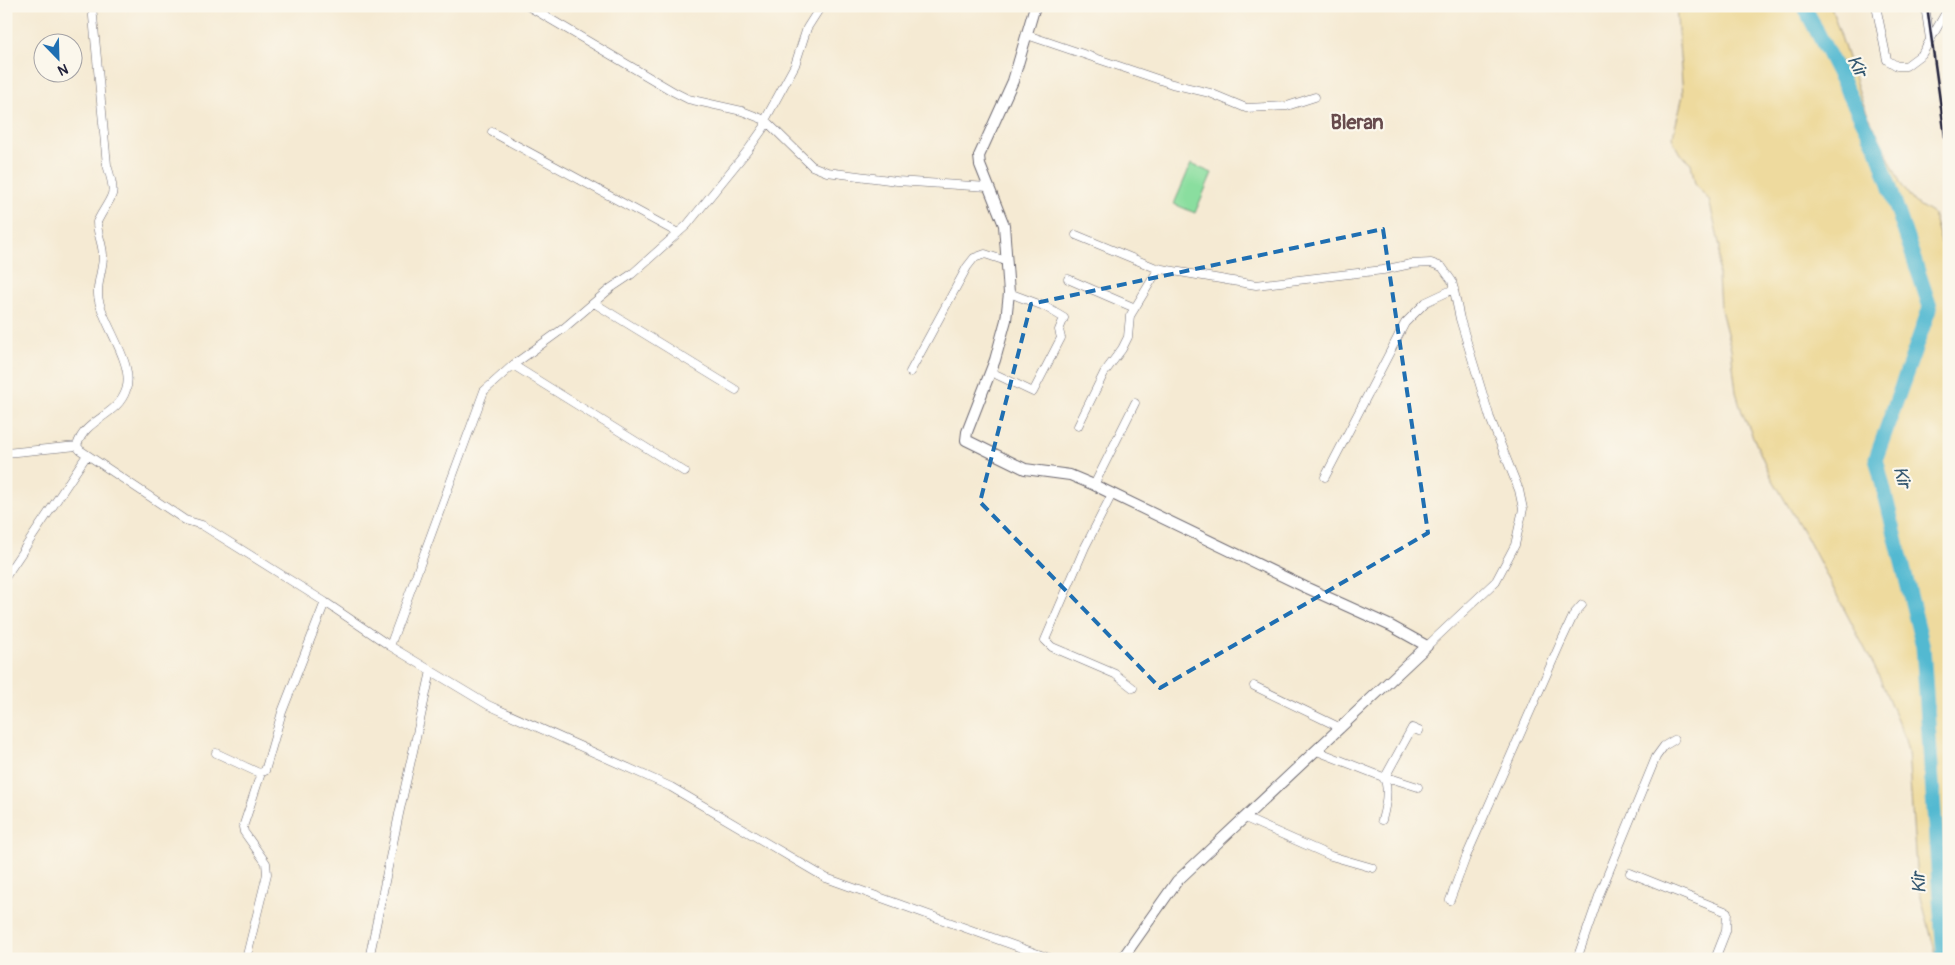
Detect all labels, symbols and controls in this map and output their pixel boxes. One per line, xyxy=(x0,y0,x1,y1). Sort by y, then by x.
north arrow xyxy=(32,32,82,82)
water label: Kir xyxy=(1841,51,1874,83)
text: N xyxy=(55,60,71,79)
district label: Bleran xyxy=(1330,110,1384,135)
water label: Kir xyxy=(1888,464,1917,493)
water label: Kir xyxy=(1906,869,1932,895)

